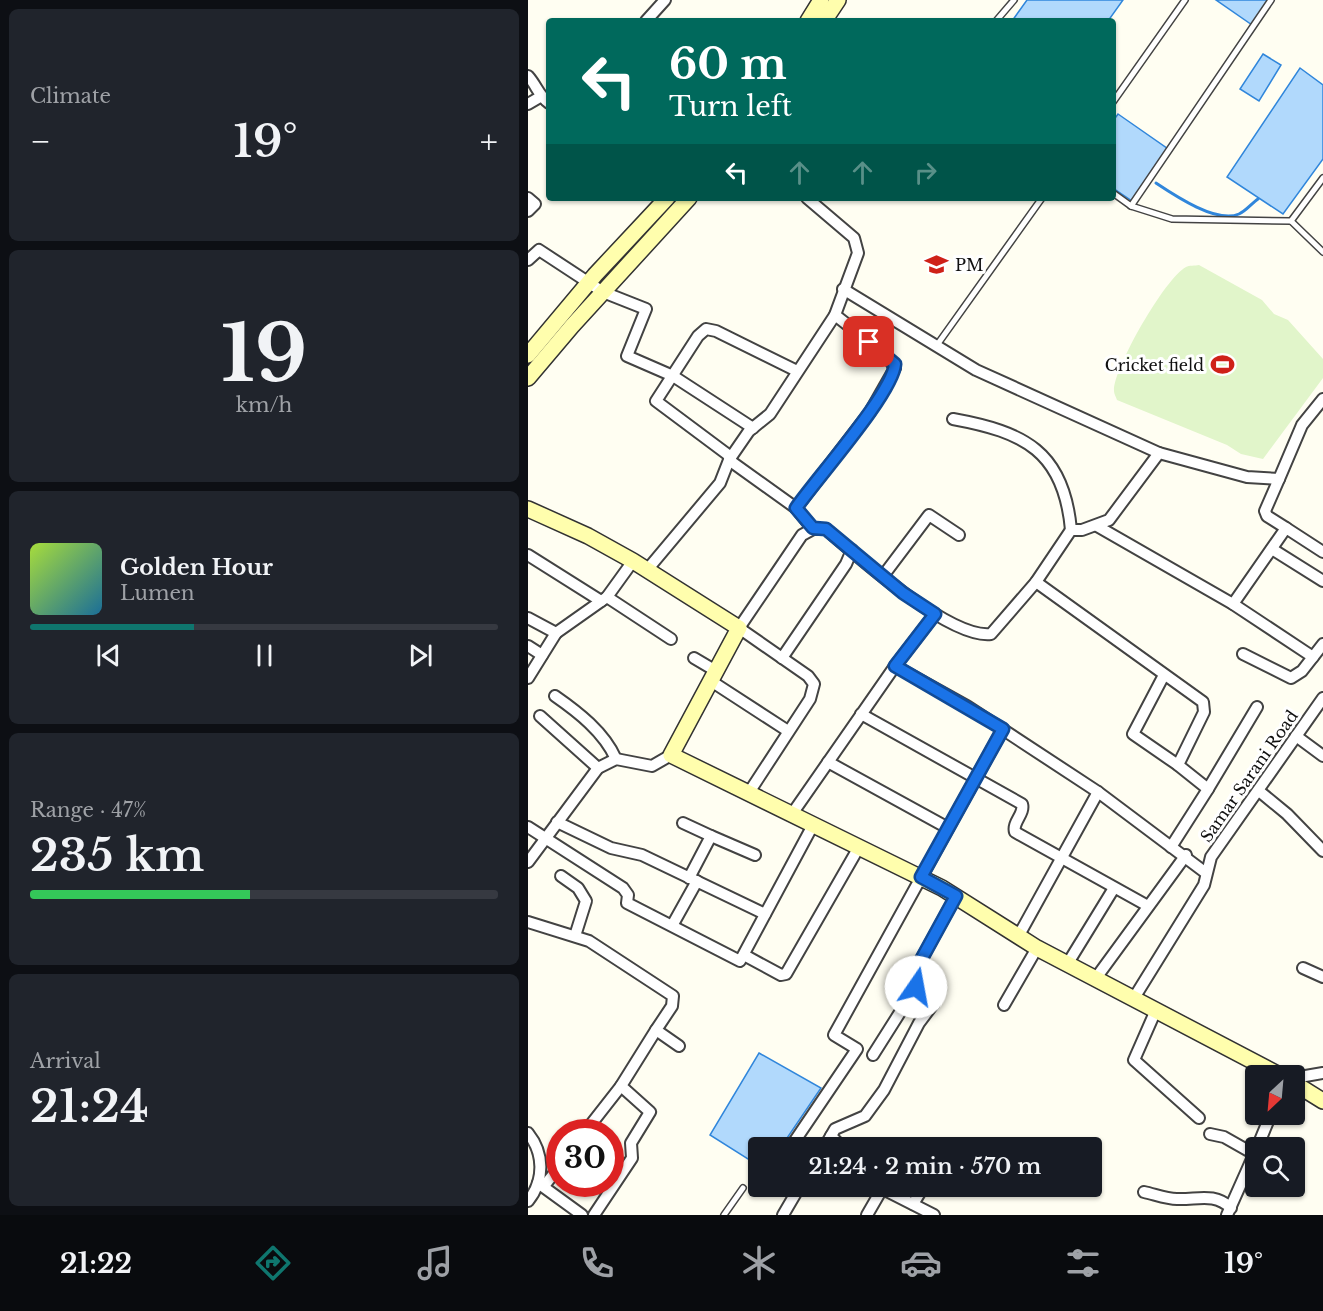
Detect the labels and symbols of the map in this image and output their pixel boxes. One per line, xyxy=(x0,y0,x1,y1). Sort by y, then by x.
school or university icon: PM xyxy=(924,252,950,278)
place label: PM xyxy=(955,255,983,275)
pin xyxy=(843,316,894,367)
sports icon: Cricket field xyxy=(1209,352,1235,378)
place label: Cricket field xyxy=(1105,355,1204,375)
street label: Samar Sarani Road xyxy=(1196,706,1302,846)
position arrow xyxy=(884,955,948,1019)
north arrow xyxy=(1245,1065,1305,1125)
speed limit sign: 30 xyxy=(546,1119,624,1197)

